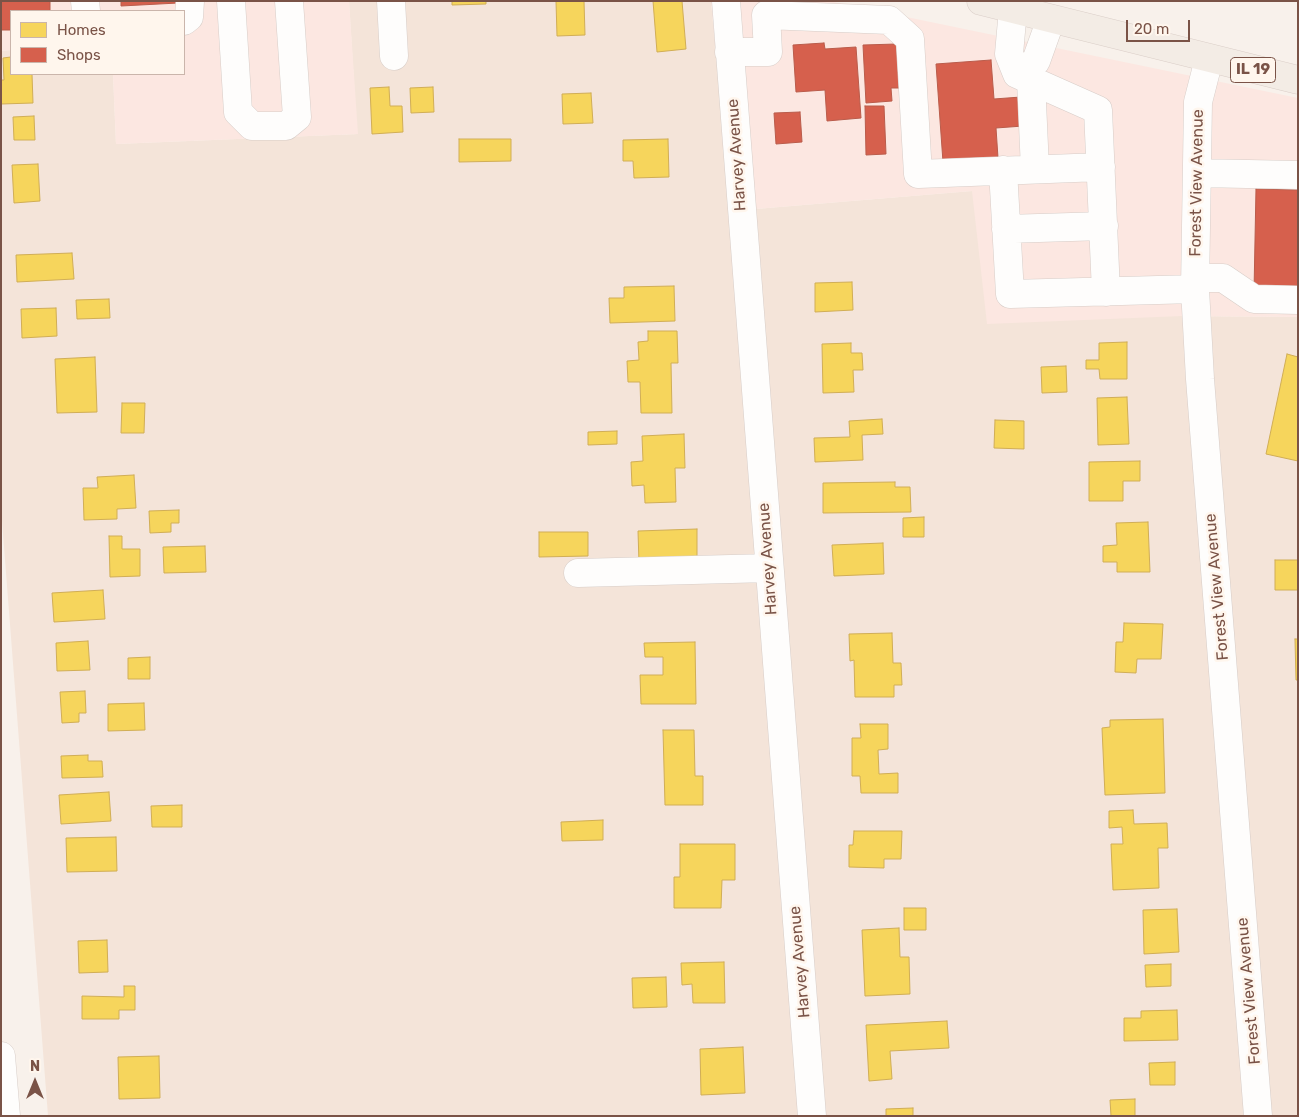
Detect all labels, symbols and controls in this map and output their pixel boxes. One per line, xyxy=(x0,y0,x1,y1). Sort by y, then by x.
legend xyxy=(10,10,185,75)
scale bar xyxy=(1129,10,1193,42)
text: 20 m xyxy=(1134,20,1169,38)
text: Homes xyxy=(57,21,106,39)
text: Shops xyxy=(57,46,101,64)
road number: IL 19 xyxy=(1230,58,1276,82)
street label: Harvey Avenue xyxy=(724,98,750,212)
street label: Forest View Avenue xyxy=(1186,109,1208,257)
street label: Harvey Avenue xyxy=(755,502,781,616)
street label: Forest View Avenue xyxy=(1201,513,1233,661)
street label: Harvey Avenue xyxy=(786,905,814,1019)
street label: Forest View Avenue xyxy=(1233,917,1265,1065)
north arrow xyxy=(10,1057,60,1107)
text: N xyxy=(30,1058,40,1075)

